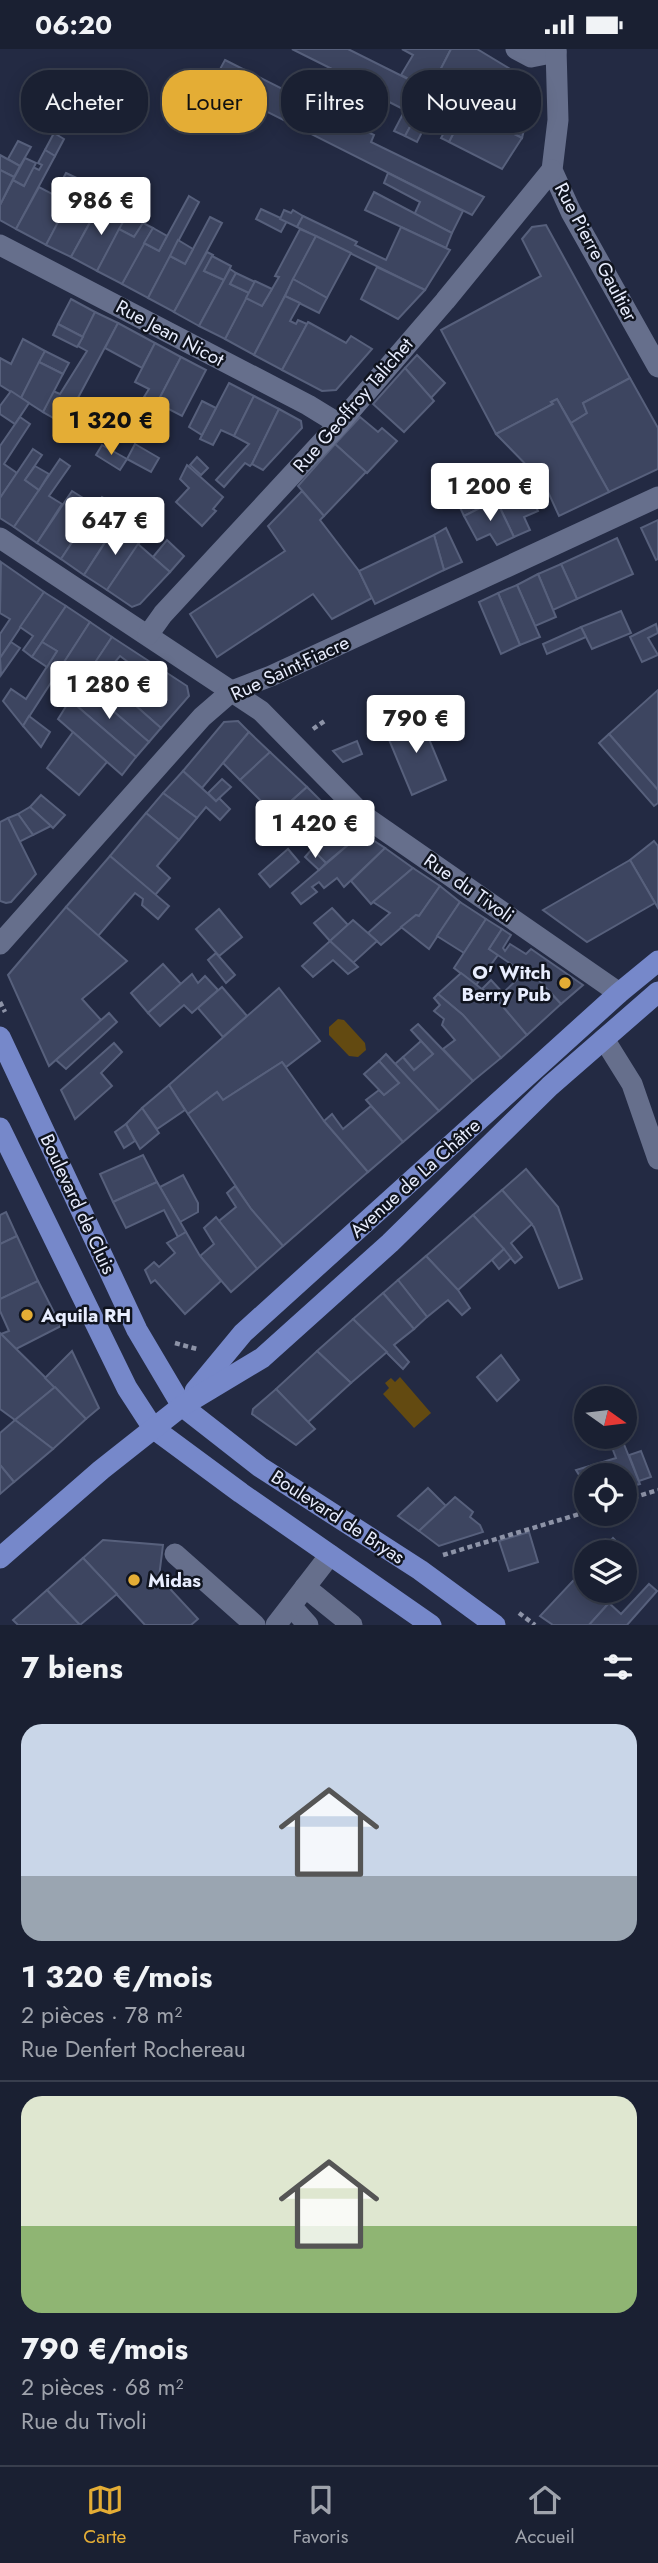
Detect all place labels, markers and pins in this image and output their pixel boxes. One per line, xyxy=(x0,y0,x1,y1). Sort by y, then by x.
pin: 986 € xyxy=(52,177,150,237)
pin: 1 320 € xyxy=(46,397,176,457)
pin: 1 200 € xyxy=(425,463,555,523)
pin: 647 € xyxy=(66,497,164,557)
pin: 1 280 € xyxy=(44,661,174,721)
pin: 790 € xyxy=(367,695,465,755)
pin: 1 420 € xyxy=(250,801,380,860)
place label: O' Witch Berry Pub xyxy=(462,959,551,1008)
marker: O' Witch Berry Pub xyxy=(557,975,573,991)
place label: Aquila RH xyxy=(40,1302,131,1329)
marker: Aquila RH xyxy=(19,1307,35,1323)
place label: Midas xyxy=(148,1567,201,1594)
marker: Midas xyxy=(126,1572,142,1588)

